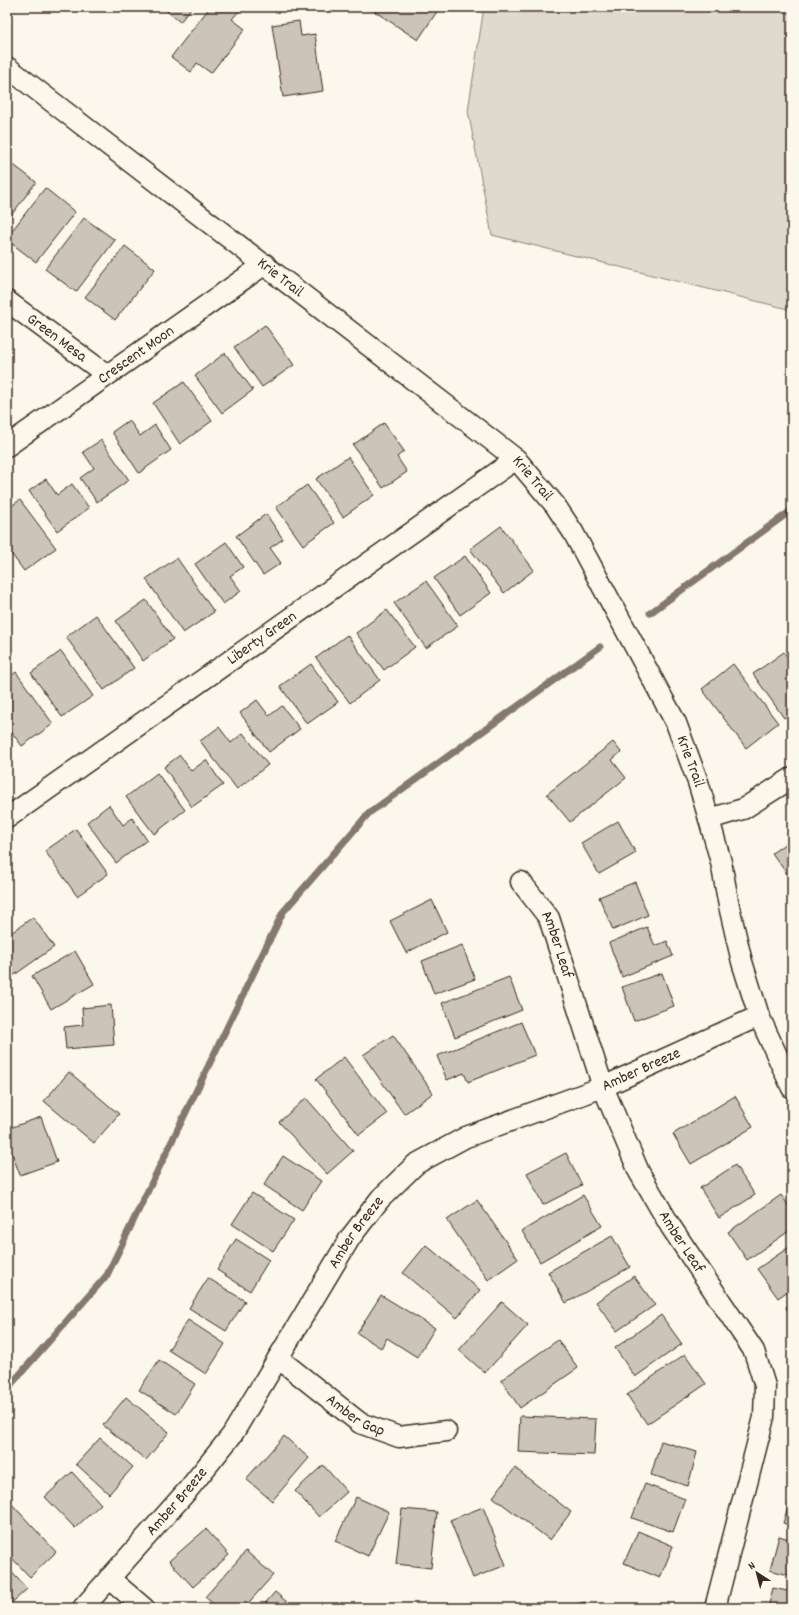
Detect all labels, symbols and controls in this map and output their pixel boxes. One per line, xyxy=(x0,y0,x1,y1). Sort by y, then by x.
street label: Krie Trail xyxy=(252,252,309,303)
street label: Green Mesa xyxy=(22,308,92,368)
street label: Crescent Moon xyxy=(93,320,179,390)
street label: Krie Trail xyxy=(506,451,559,507)
street label: Liberty Green xyxy=(222,605,302,671)
street label: Krie Trail xyxy=(670,732,710,790)
street label: Amber Leaf xyxy=(535,905,579,981)
street label: Amber Breeze xyxy=(598,1042,684,1098)
street label: Amber Breeze xyxy=(323,1191,390,1273)
street label: Amber Leaf xyxy=(653,1207,710,1278)
street label: Amber Gap xyxy=(321,1389,388,1442)
street label: Amber Breeze xyxy=(141,1462,213,1541)
north arrow xyxy=(737,1553,777,1593)
text: N xyxy=(745,1558,760,1575)

